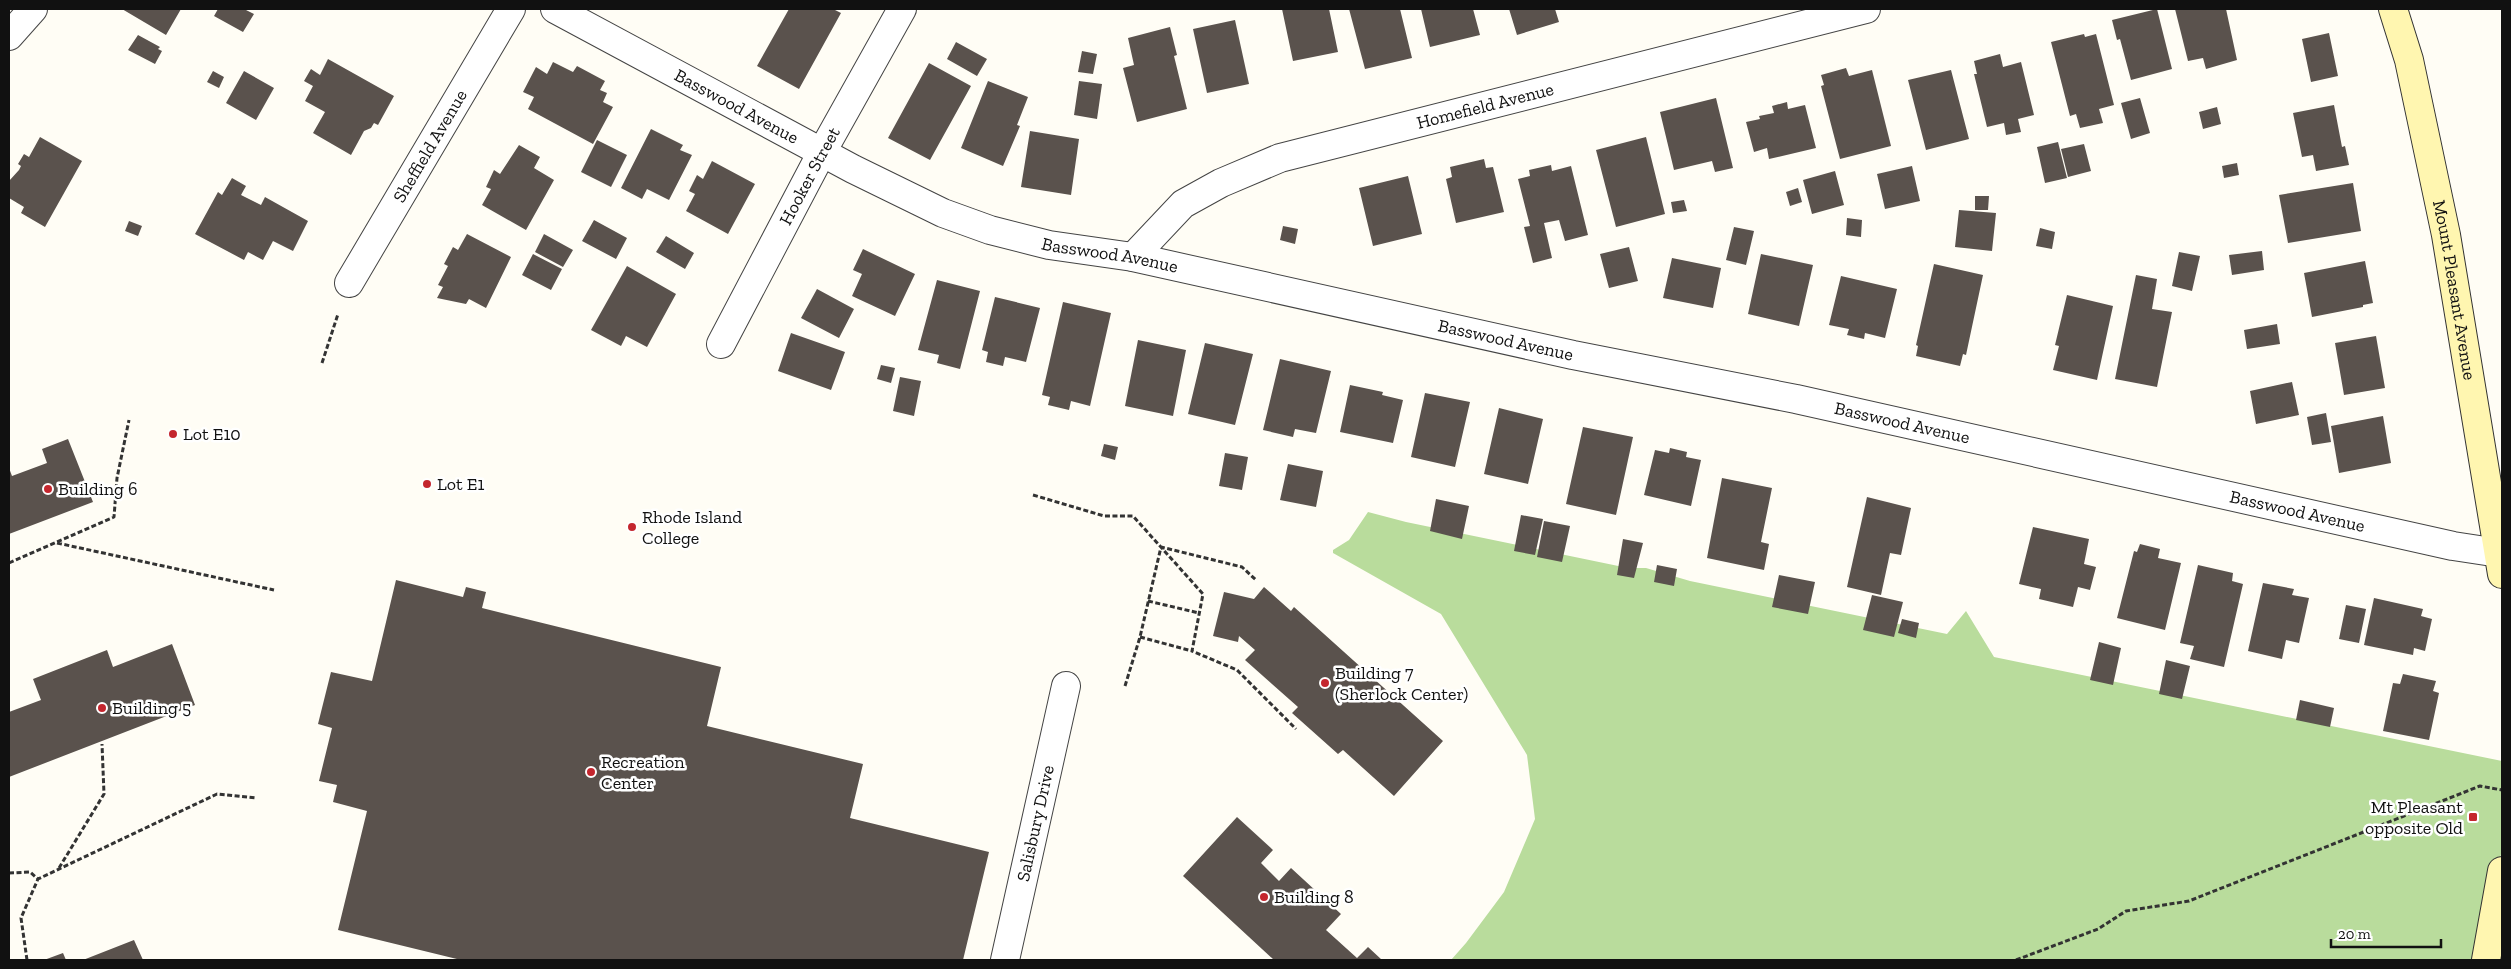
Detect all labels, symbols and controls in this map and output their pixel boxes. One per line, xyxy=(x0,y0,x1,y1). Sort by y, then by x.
street label: Basswood Avenue xyxy=(671,64,802,149)
street label: Homefield Avenue xyxy=(1414,78,1556,134)
street label: Sheffield Avenue xyxy=(388,86,472,207)
street label: Hooker Street xyxy=(775,123,845,229)
street label: Mount Pleasant Avenue xyxy=(2428,198,2481,382)
street label: Basswood Avenue xyxy=(1039,233,1180,278)
street label: Basswood Avenue xyxy=(1436,314,1575,366)
street label: Basswood Avenue xyxy=(1832,397,1972,449)
place label: Lot E10 xyxy=(183,423,241,445)
marker: Lot E10 xyxy=(167,428,179,440)
place label: Lot E1 xyxy=(437,473,484,495)
place label: Building 6 xyxy=(58,478,138,500)
marker: Lot E1 xyxy=(421,478,433,490)
marker: Building 6 xyxy=(42,483,54,495)
street label: Basswood Avenue xyxy=(2228,485,2367,537)
place label: Rhode Island College xyxy=(642,506,742,549)
marker: Rhode Island College xyxy=(626,521,638,533)
place label: Building 7 (Sherlock Center) xyxy=(1335,662,1468,705)
marker: Building 7 (Sherlock Center) xyxy=(1319,677,1331,689)
place label: Building 5 xyxy=(112,697,191,719)
marker: Building 5 xyxy=(96,702,108,714)
place label: Recreation Center xyxy=(601,751,685,794)
street label: Salisbury Drive xyxy=(1012,763,1059,884)
marker: Recreation Center xyxy=(585,766,597,778)
place label: Mt Pleasant opposite Old xyxy=(2365,796,2463,839)
marker: Mt Pleasant opposite Old xyxy=(2467,811,2479,823)
place label: Building 8 xyxy=(1274,886,1354,908)
marker: Building 8 xyxy=(1258,891,1270,903)
scale bar xyxy=(2331,916,2441,948)
text: 20 m xyxy=(2338,925,2371,943)

